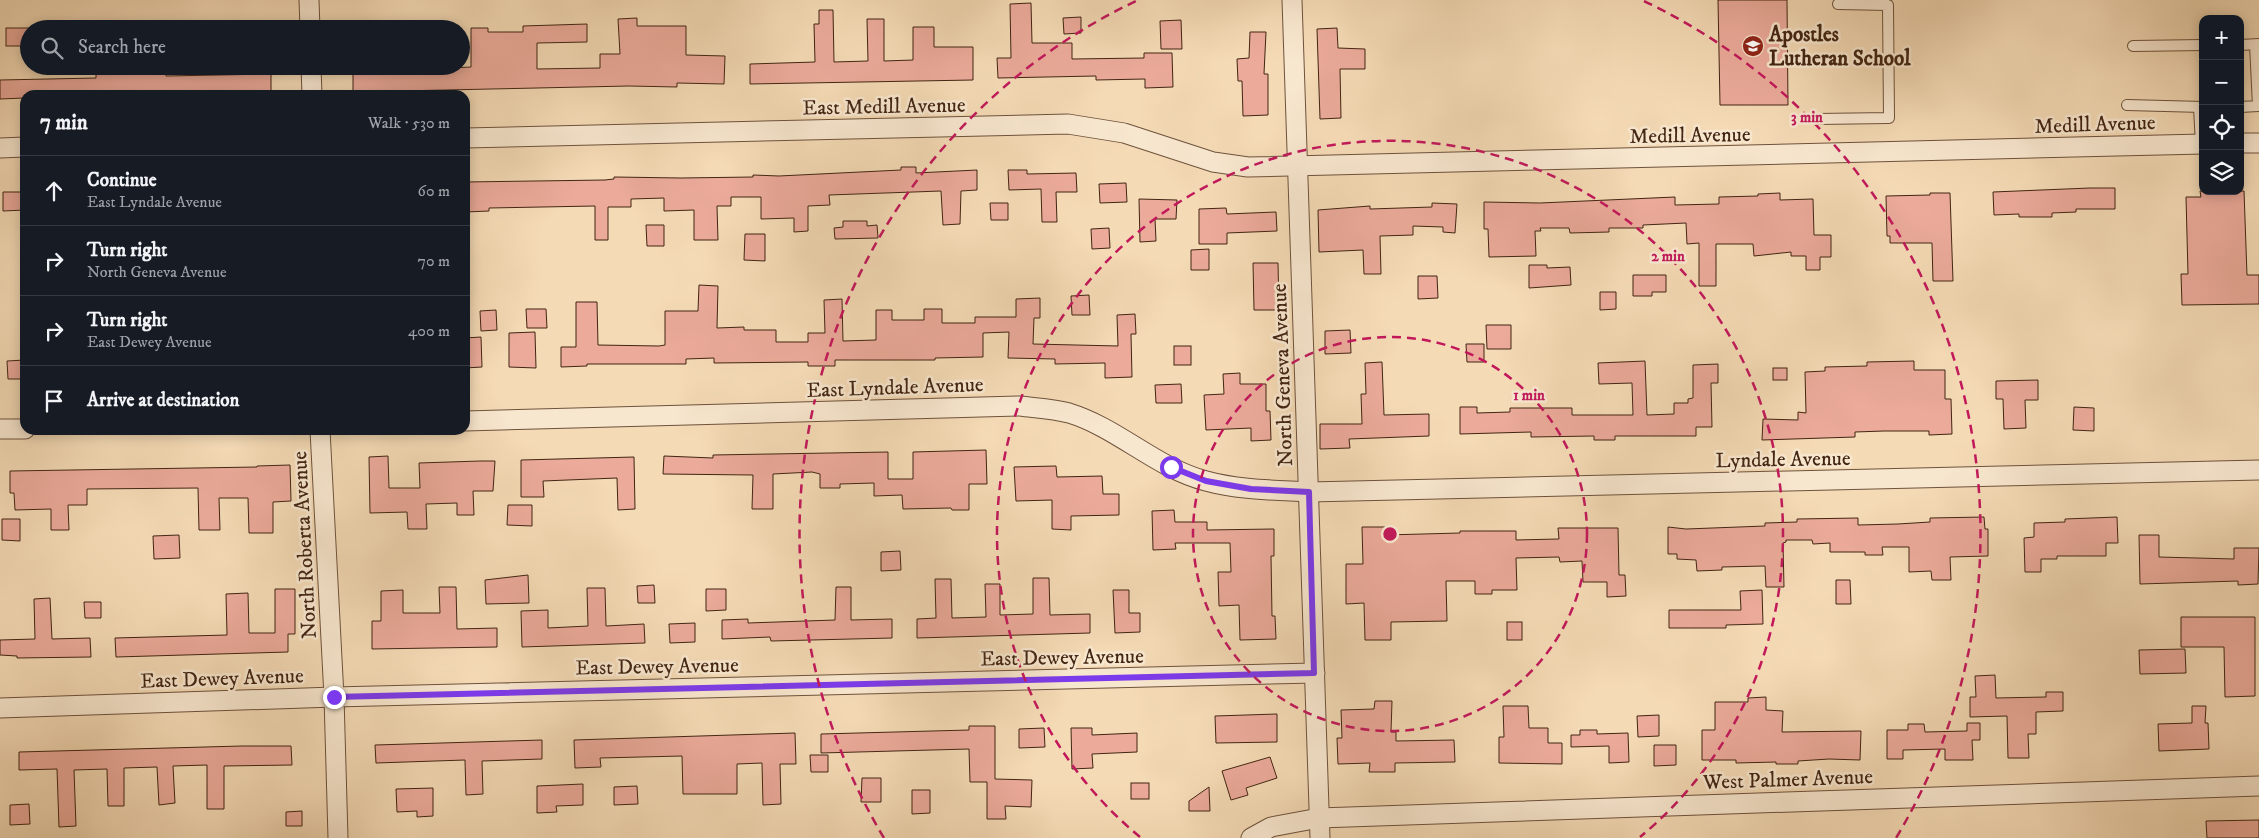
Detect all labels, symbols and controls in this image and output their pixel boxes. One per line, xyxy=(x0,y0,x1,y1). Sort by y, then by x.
map controls xyxy=(2199,15,2244,195)
button: + xyxy=(2199,15,2244,60)
search box xyxy=(20,20,470,75)
place label: Apostles Lutheran School xyxy=(1768,22,1911,72)
icon: search xyxy=(38,34,66,62)
school or university icon: Apostles Lutheran School xyxy=(1741,34,1765,58)
text: Search here xyxy=(78,36,166,59)
button: − xyxy=(2199,60,2244,105)
street label: East Medill Avenue xyxy=(802,93,966,121)
button: locate xyxy=(2199,105,2244,150)
text: 3 min xyxy=(1791,108,1823,127)
text: 7 min xyxy=(40,110,88,136)
street label: Medill Avenue xyxy=(2034,110,2156,140)
text: Walk · 530 m xyxy=(368,113,450,133)
street label: Medill Avenue xyxy=(1629,122,1751,150)
button: layers xyxy=(2199,150,2244,195)
text: Continue xyxy=(87,169,157,192)
icon: ahead xyxy=(40,177,68,205)
text: 60 m xyxy=(418,181,450,201)
text: East Lyndale Avenue xyxy=(87,192,222,212)
text: Turn right xyxy=(87,239,167,262)
icon: right xyxy=(40,247,68,275)
text: 2 min xyxy=(1651,247,1685,266)
text: 70 m xyxy=(418,251,450,271)
text: North Geneva Avenue xyxy=(87,262,227,282)
street label: North Geneva Avenue xyxy=(1267,283,1299,467)
text: Turn right xyxy=(87,309,167,332)
icon: right xyxy=(40,317,68,345)
text: 400 m xyxy=(408,321,450,341)
text: East Dewey Avenue xyxy=(87,332,212,352)
street label: East Lyndale Avenue xyxy=(806,372,984,404)
text: 1 min xyxy=(1513,386,1545,405)
icon: arrive xyxy=(40,387,68,415)
text: Arrive at destination xyxy=(87,389,239,412)
street label: Lyndale Avenue xyxy=(1715,446,1851,474)
street label: North Roberta Avenue xyxy=(287,450,323,640)
route start xyxy=(1160,456,1183,479)
centre of rings xyxy=(1381,525,1399,543)
street label: East Dewey Avenue xyxy=(980,644,1144,672)
street label: East Dewey Avenue xyxy=(575,653,739,681)
street label: East Dewey Avenue xyxy=(140,663,304,695)
route end xyxy=(323,686,346,709)
street label: West Palmer Avenue xyxy=(1702,764,1874,796)

